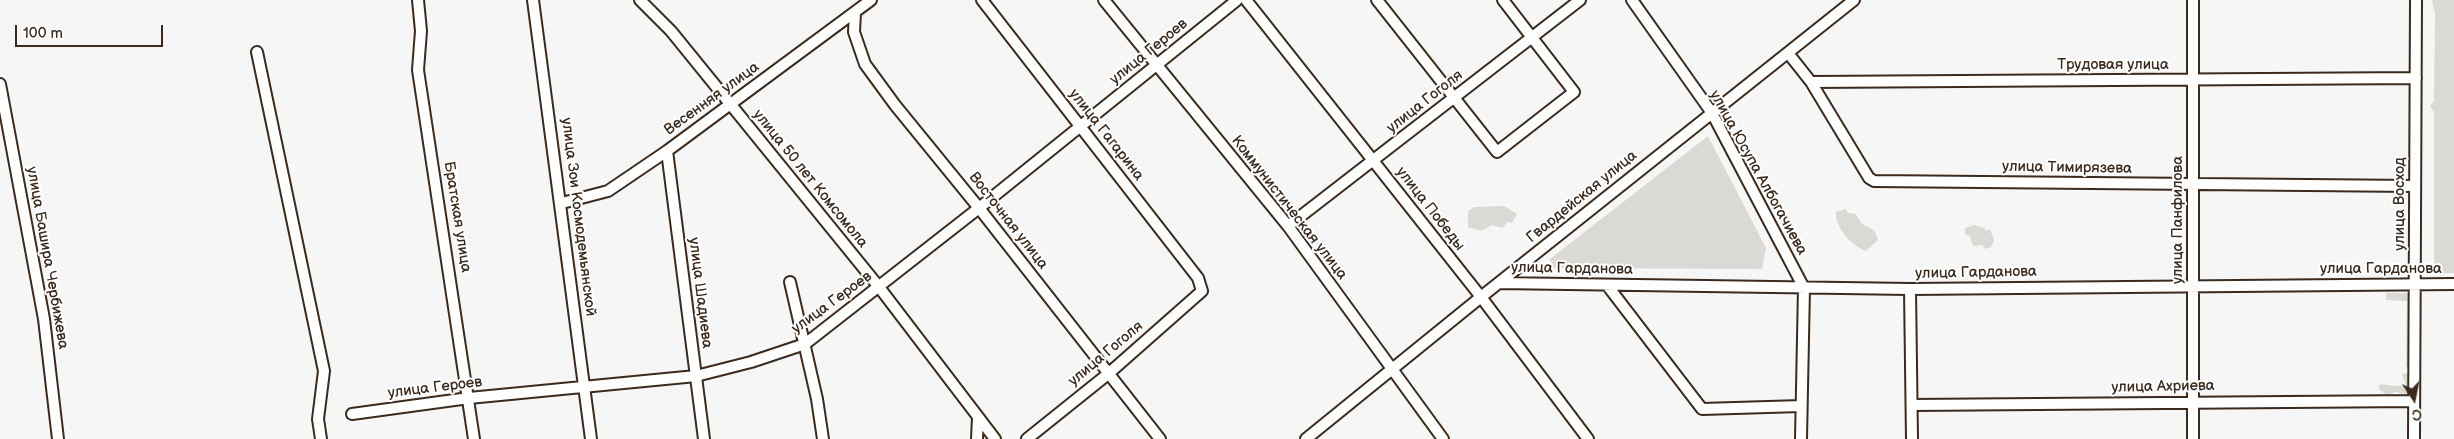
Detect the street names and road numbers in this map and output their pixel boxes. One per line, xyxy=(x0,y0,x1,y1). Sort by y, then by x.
street label: улица Героев xyxy=(1107,15,1191,89)
street label: Трудовая улица xyxy=(2057,56,2169,74)
street label: Весенняя улица xyxy=(661,59,763,139)
street label: улица Гоголя xyxy=(1383,67,1467,137)
street label: улица Гагарина xyxy=(1065,86,1147,184)
street label: улица Юсупа Албогачиева xyxy=(1705,88,1811,258)
street label: улица 50 лет Комсомола xyxy=(749,106,871,252)
street label: улица Зои Космодемьянской xyxy=(557,117,599,317)
street label: Коммунистическая улица xyxy=(1227,132,1351,284)
street label: Гвардейская улица xyxy=(1523,147,1641,247)
street label: улица Панфилова xyxy=(2169,156,2187,284)
street label: улица Восход xyxy=(2391,157,2409,251)
street label: улица Тимирязева xyxy=(2002,158,2132,178)
street label: Братская улица xyxy=(439,160,475,274)
street label: улица Победы xyxy=(1392,164,1468,254)
street label: улица Башира Чербижева xyxy=(22,165,72,351)
street label: Восточная улица xyxy=(965,169,1051,273)
street label: улица Шадиева xyxy=(684,237,716,349)
street label: улица Гарданова xyxy=(1511,259,1633,279)
street label: улица Гарданова xyxy=(2320,260,2442,278)
street label: улица Гарданова xyxy=(1915,263,2037,283)
street label: улица Героев xyxy=(788,268,876,338)
street label: улица Гоголя xyxy=(1065,318,1147,390)
street label: улица Героев xyxy=(387,373,483,403)
street label: улица Ахриева xyxy=(2111,377,2215,397)

